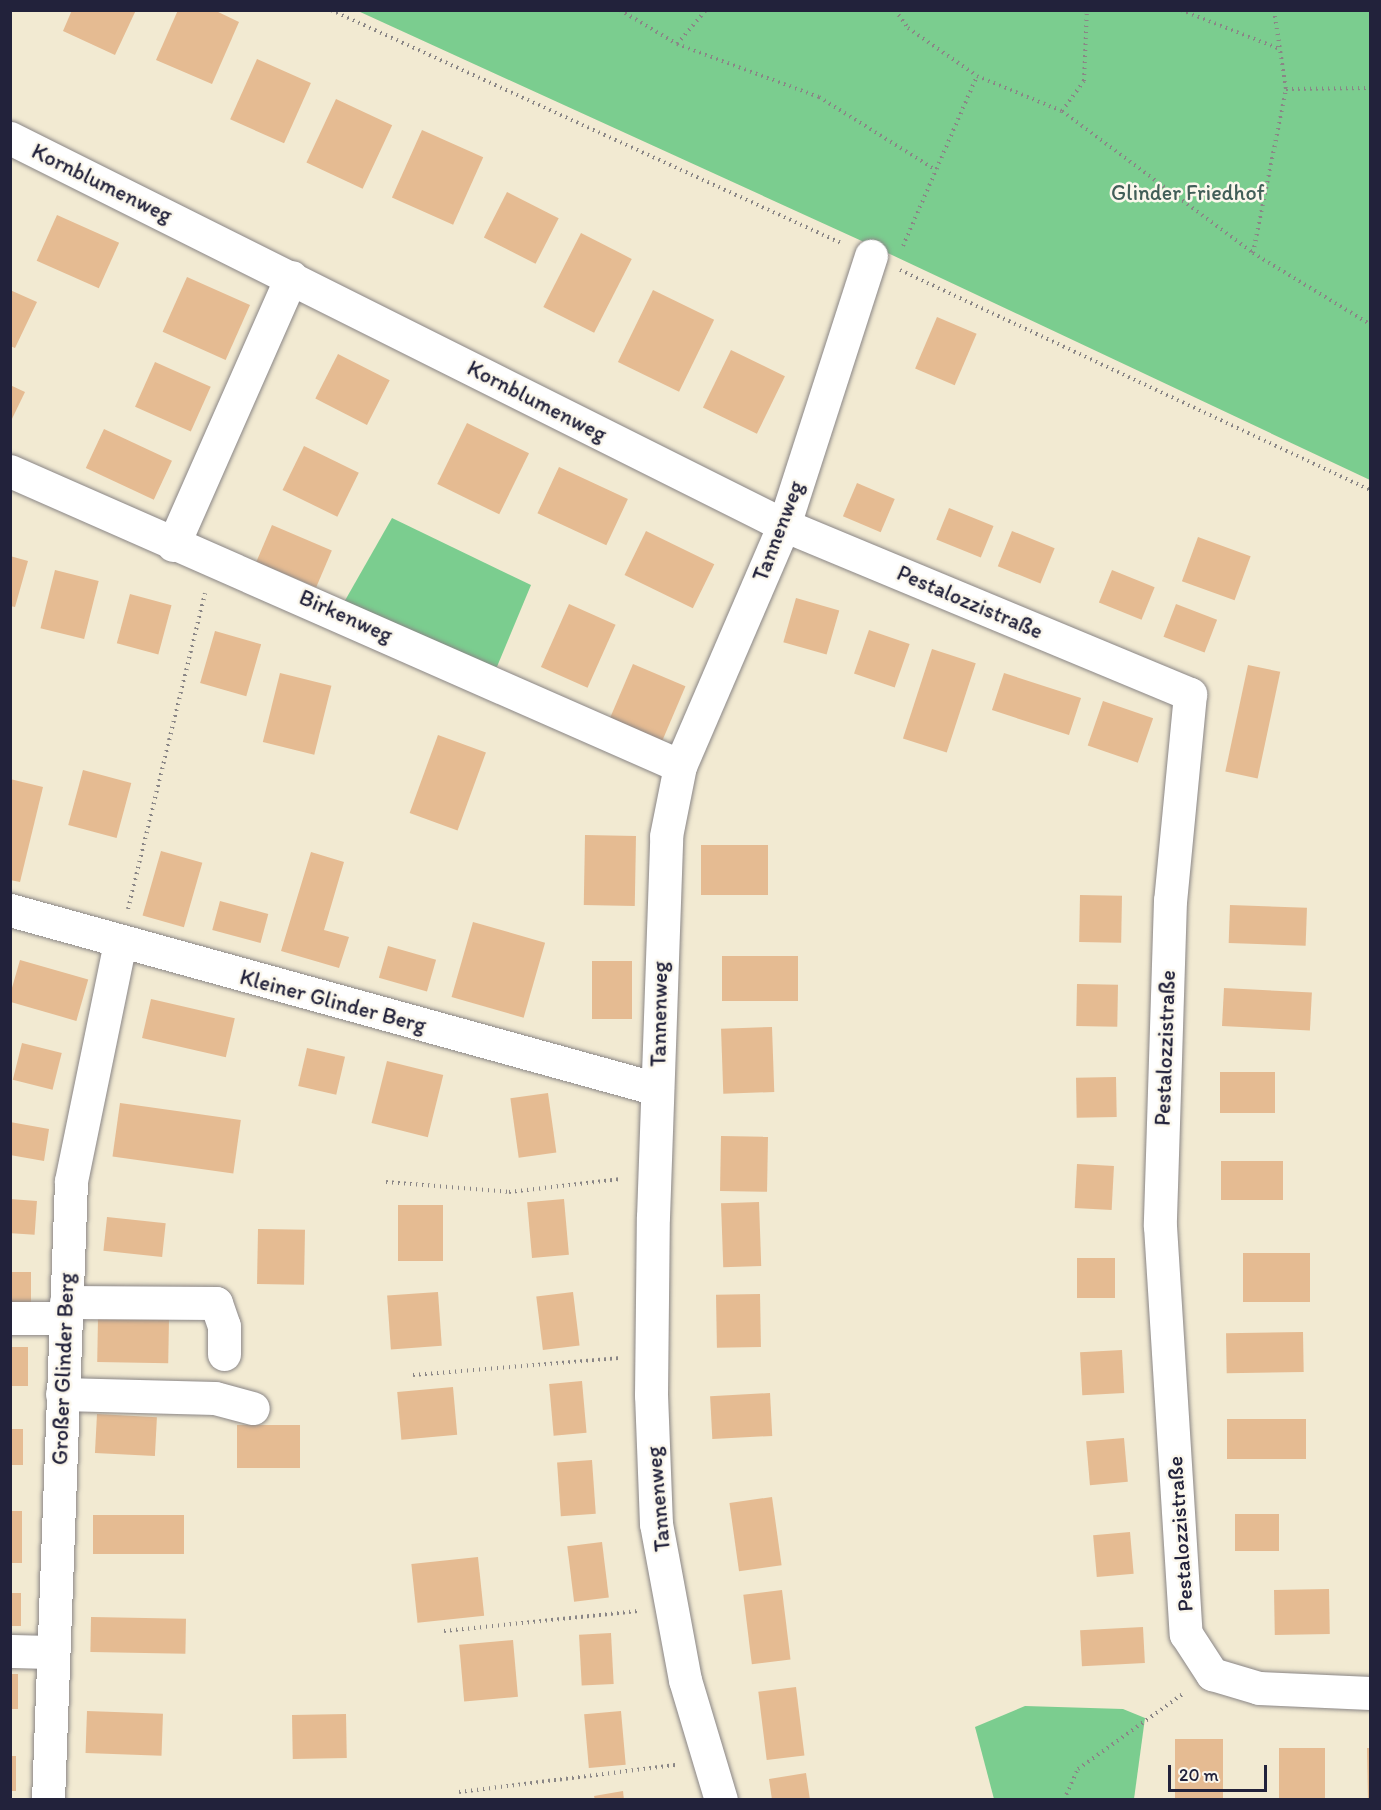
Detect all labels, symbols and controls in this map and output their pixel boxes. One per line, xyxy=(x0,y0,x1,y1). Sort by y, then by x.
street label: Kornblumenweg xyxy=(28,138,176,228)
park label: Glinder Friedhof xyxy=(1111,180,1265,206)
street label: Kornblumenweg xyxy=(463,355,611,447)
street label: Tannenweg xyxy=(747,477,809,585)
street label: Pestalozzistraße xyxy=(893,559,1047,645)
street label: Birkenweg xyxy=(295,584,397,648)
street label: Tannenweg xyxy=(645,961,673,1067)
street label: Kleiner Glinder Berg xyxy=(237,963,429,1039)
street label: Pestalozzistraße xyxy=(1149,970,1181,1126)
street label: Großer Glinder Berg xyxy=(46,1273,80,1465)
street label: Tannenweg xyxy=(640,1445,676,1553)
street label: Pestalozzistraße xyxy=(1161,1455,1199,1613)
scale bar xyxy=(1171,1753,1270,1791)
text: 20 m xyxy=(1179,1764,1219,1786)

